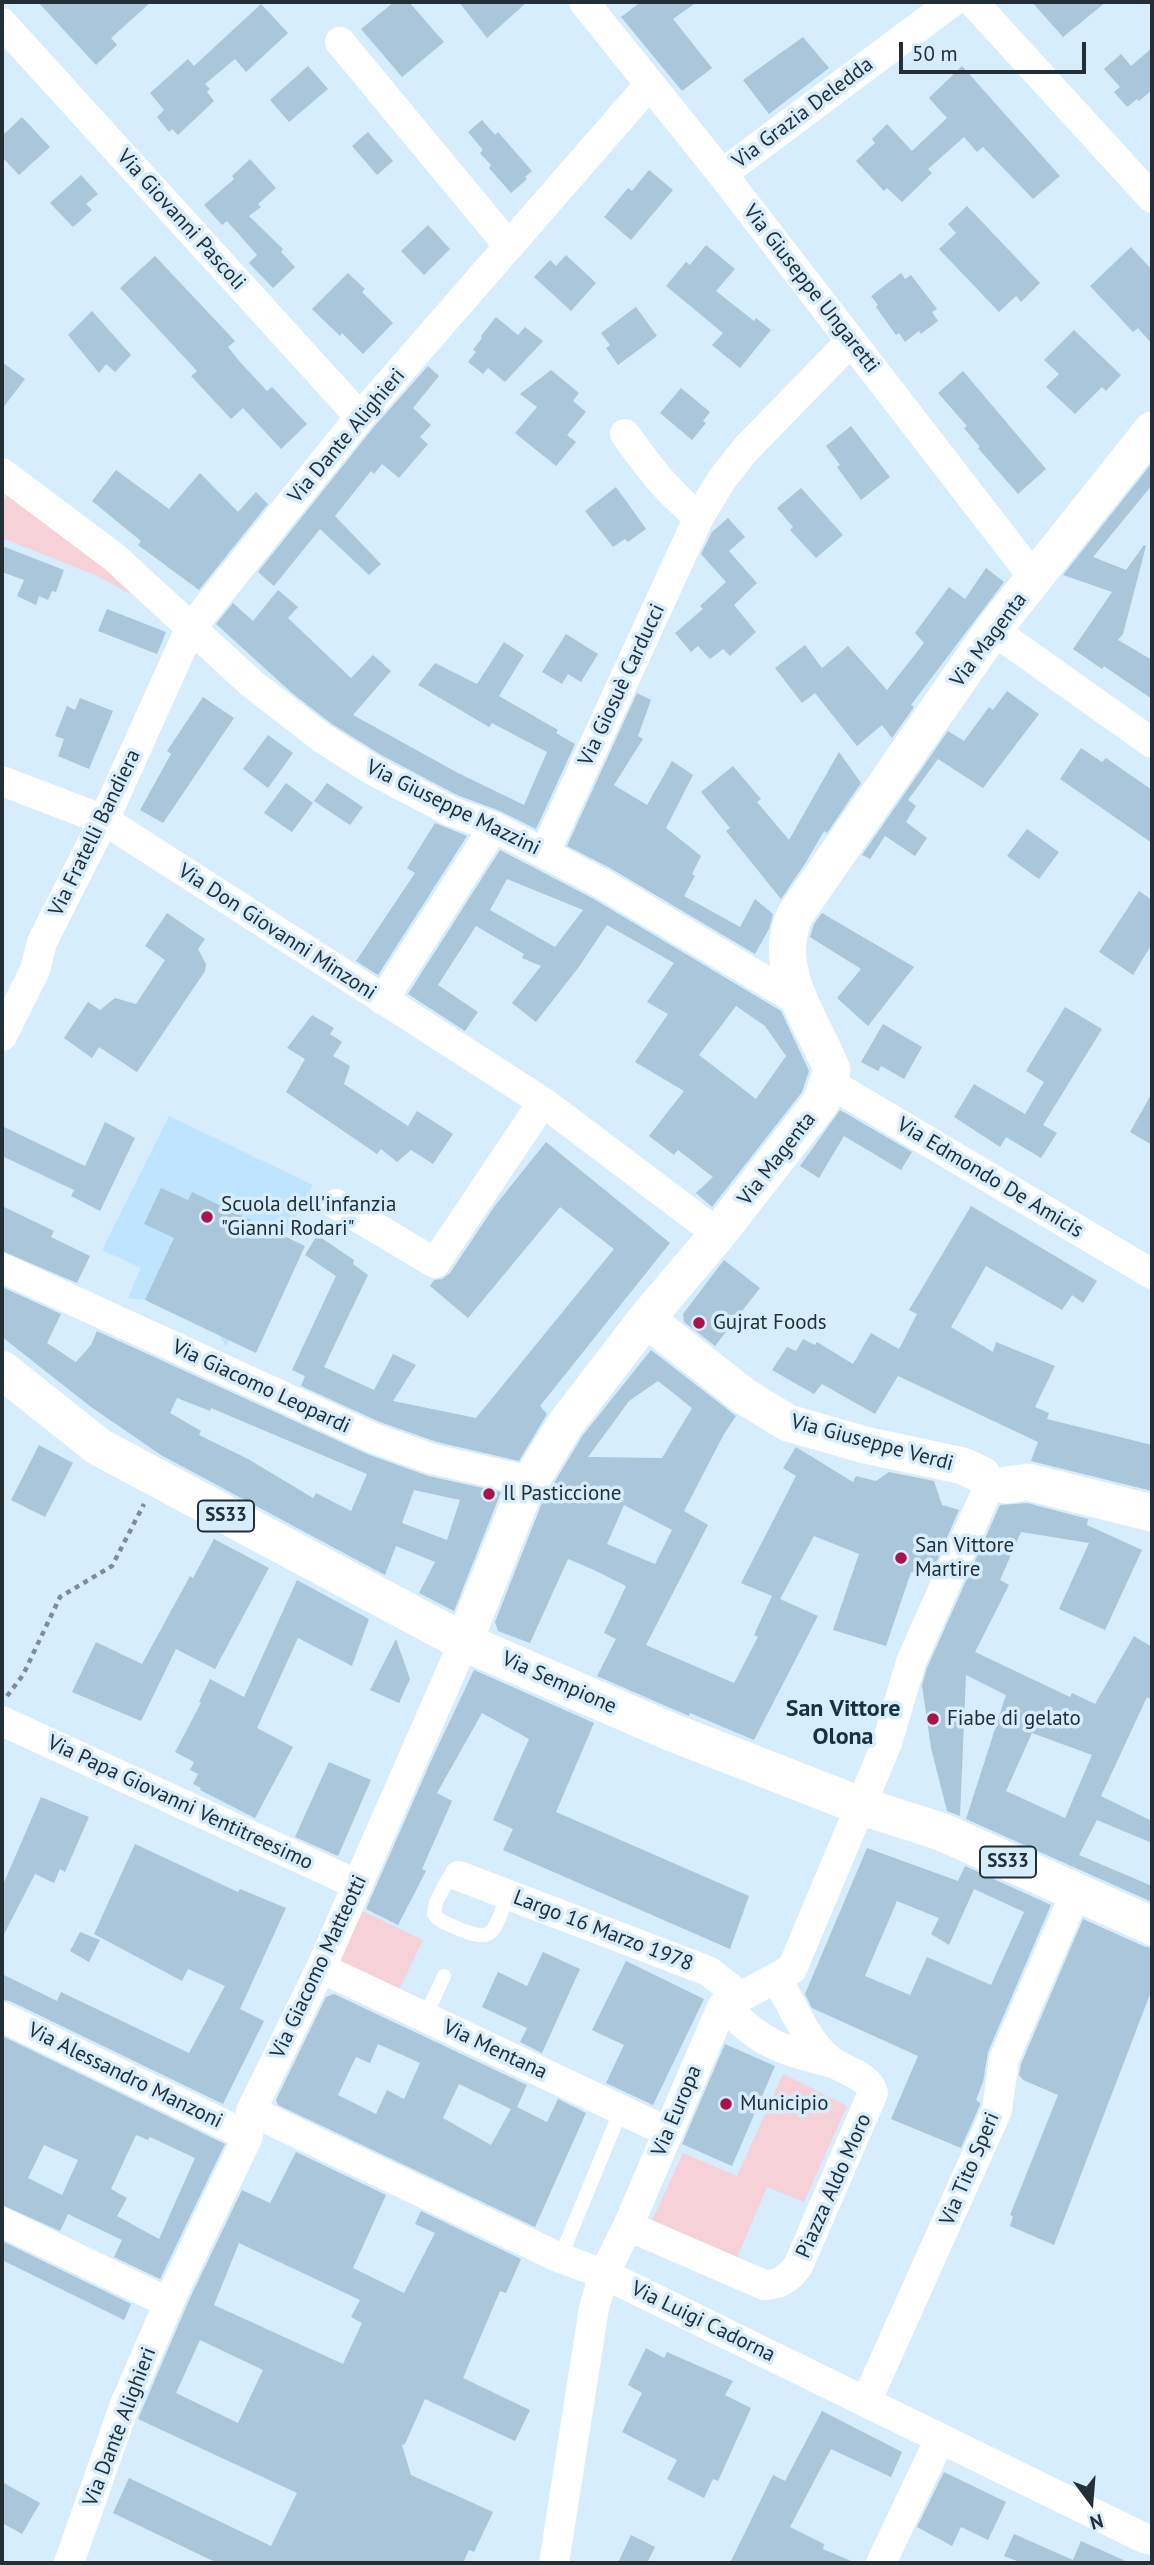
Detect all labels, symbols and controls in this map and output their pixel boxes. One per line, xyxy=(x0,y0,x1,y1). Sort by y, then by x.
scale bar xyxy=(902,28,1089,72)
text: 50 m xyxy=(912,40,958,67)
street label: Via Grazia Deledda xyxy=(728,52,878,174)
street label: Via Giovanni Pascoli xyxy=(111,145,251,295)
street label: Via Giuseppe Ungaretti xyxy=(738,200,884,378)
street label: Via Dante Alighieri xyxy=(283,363,411,509)
street label: Via Magenta xyxy=(945,588,1033,692)
street label: Via Giosuè Carducci xyxy=(573,600,671,770)
street label: Via Fratelli Bandiera xyxy=(44,746,146,920)
street label: Via Giuseppe Mazzini xyxy=(362,755,544,861)
street label: Via Don Giovanni Minzoni xyxy=(173,859,381,1005)
street label: Via Magenta xyxy=(733,1107,821,1211)
street label: Via Edmondo De Amicis xyxy=(892,1112,1088,1244)
place label: Scuola dell'infanzia "Gianni Rodari" xyxy=(221,1192,396,1242)
marker: Scuola dell'infanzia "Gianni Rodari" xyxy=(199,1209,215,1225)
place label: Gujrat Foods xyxy=(713,1310,827,1336)
marker: Gujrat Foods xyxy=(691,1315,707,1331)
street label: Via Giacomo Leopardi xyxy=(168,1335,354,1439)
street label: Via Giuseppe Verdi xyxy=(788,1409,956,1477)
place label: Il Pasticcione xyxy=(503,1481,621,1507)
marker: Il Pasticcione xyxy=(481,1486,497,1502)
road number: SS33 xyxy=(198,1500,254,1532)
place label: San Vittore Martire xyxy=(915,1533,1014,1583)
marker: San Vittore Martire xyxy=(893,1550,909,1566)
street label: Via Sempione xyxy=(498,1647,620,1719)
district label: San Vittore Olona xyxy=(786,1695,900,1751)
place label: Fiabe di gelato xyxy=(947,1706,1081,1732)
marker: Fiabe di gelato xyxy=(925,1711,941,1727)
street label: Via Papa Giovanni Ventitreesimo xyxy=(43,1730,317,1876)
road number: SS33 xyxy=(980,1846,1036,1878)
street label: Via Giacomo Matteotti xyxy=(265,1871,373,2063)
street label: Largo 16 Marzo 1978 xyxy=(510,1885,696,1977)
street label: Via Mentana xyxy=(439,2015,551,2085)
street label: Via Alessandro Manzoni xyxy=(24,2018,226,2134)
street label: Via Europa xyxy=(647,2062,707,2160)
place label: Municipio xyxy=(740,2091,828,2117)
marker: Municipio xyxy=(718,2096,734,2112)
street label: Via Tito Speri xyxy=(935,2109,1005,2229)
street label: Piazza Aldo Moro xyxy=(791,2110,877,2262)
street label: Via Luigi Cadorna xyxy=(627,2276,779,2368)
street label: Via Dante Alighieri xyxy=(78,2344,162,2510)
north arrow xyxy=(1056,2467,1126,2537)
text: N xyxy=(1087,2509,1106,2535)

